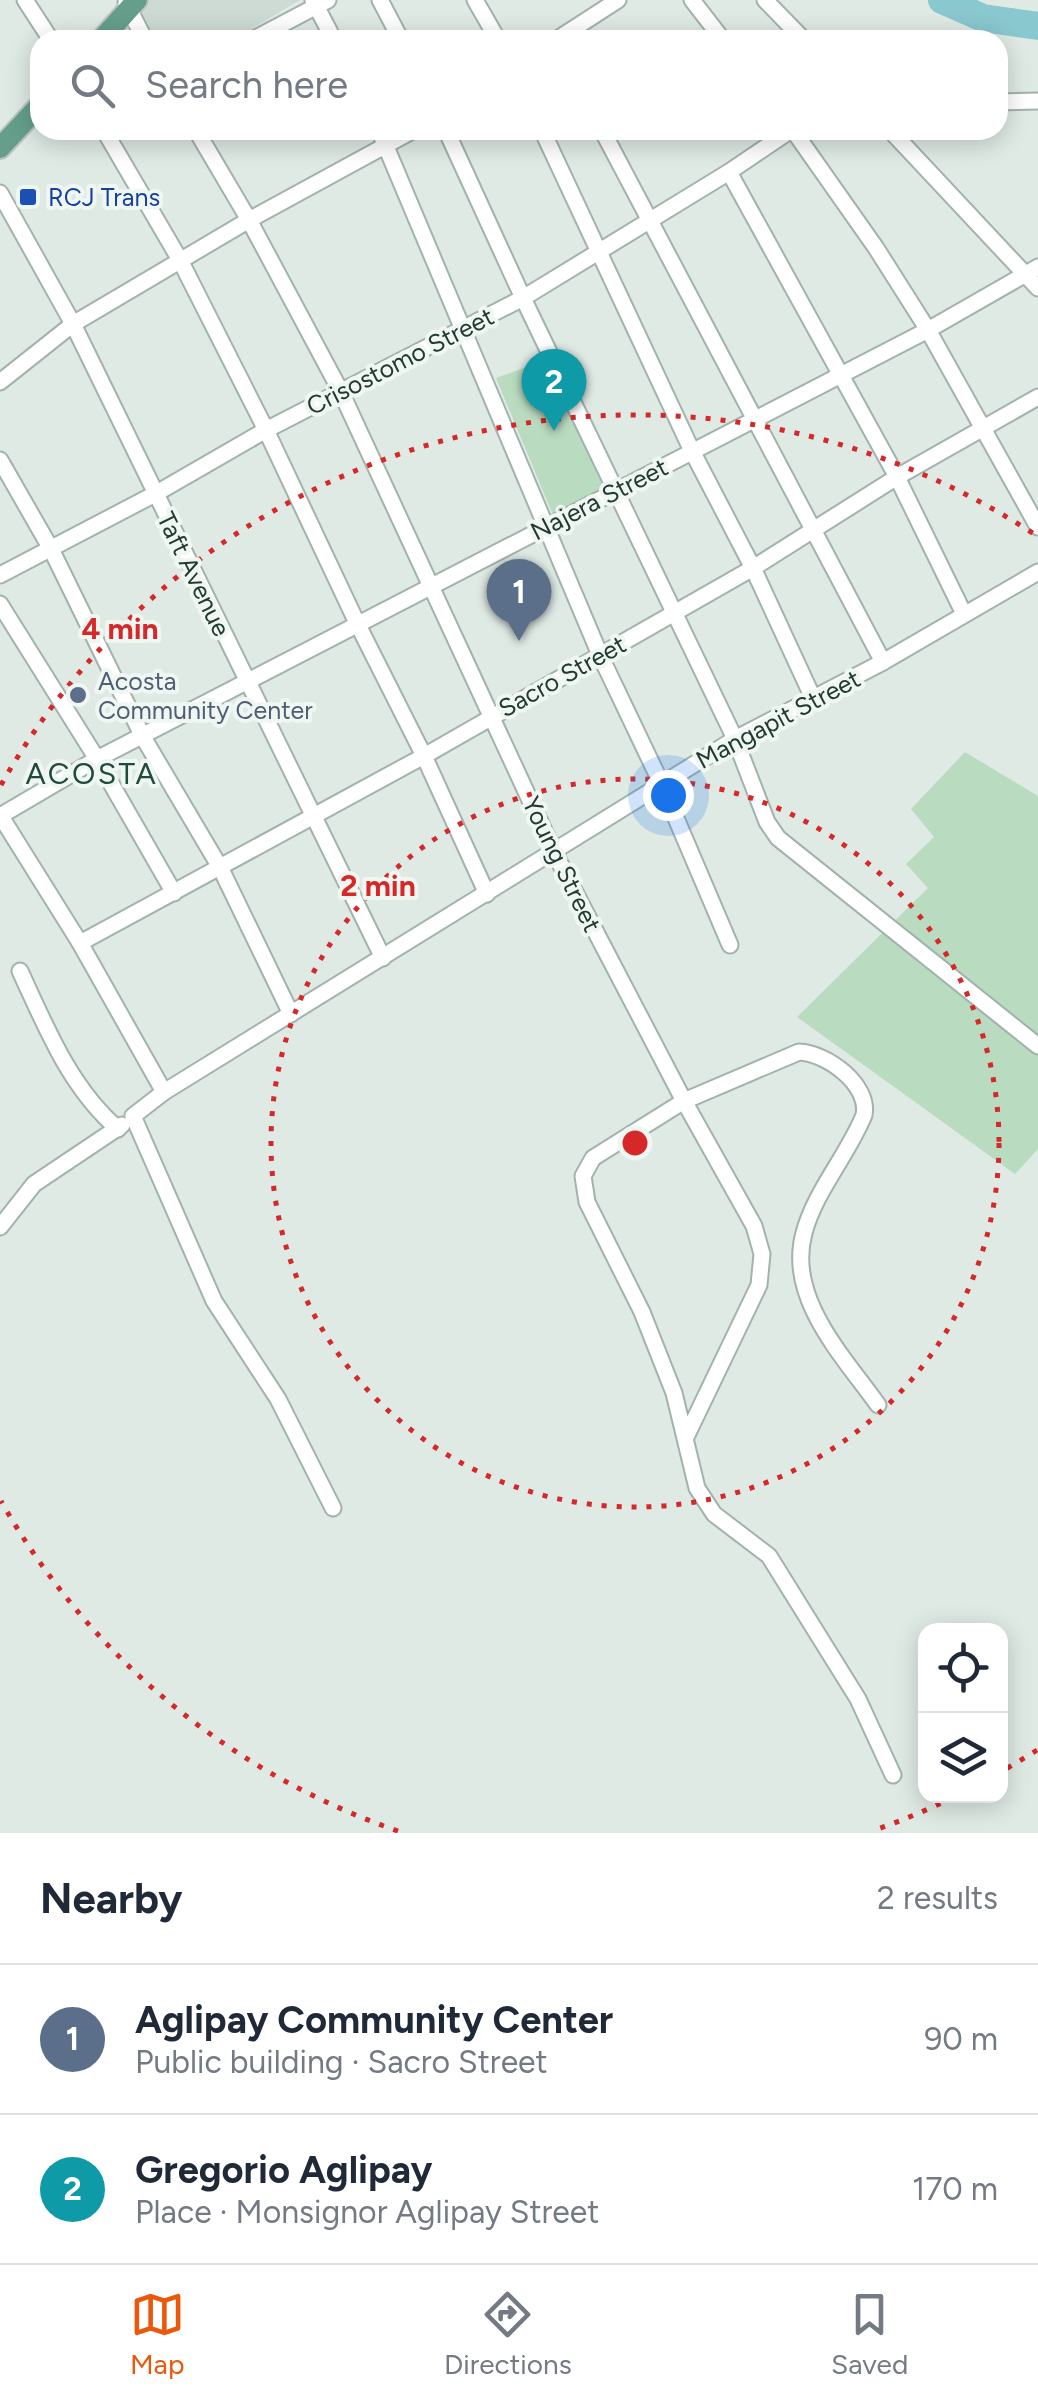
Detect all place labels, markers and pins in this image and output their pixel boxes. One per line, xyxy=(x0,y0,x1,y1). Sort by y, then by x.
place label: RCJ Trans xyxy=(48,182,160,212)
marker: RCJ Trans xyxy=(17,186,39,208)
pin: 2 xyxy=(522,348,586,431)
pin: 1 xyxy=(486,558,552,641)
place label: Acosta Community Center xyxy=(98,666,313,725)
marker: Acosta Community Center xyxy=(67,684,89,706)
centre of rings xyxy=(617,1125,653,1161)

